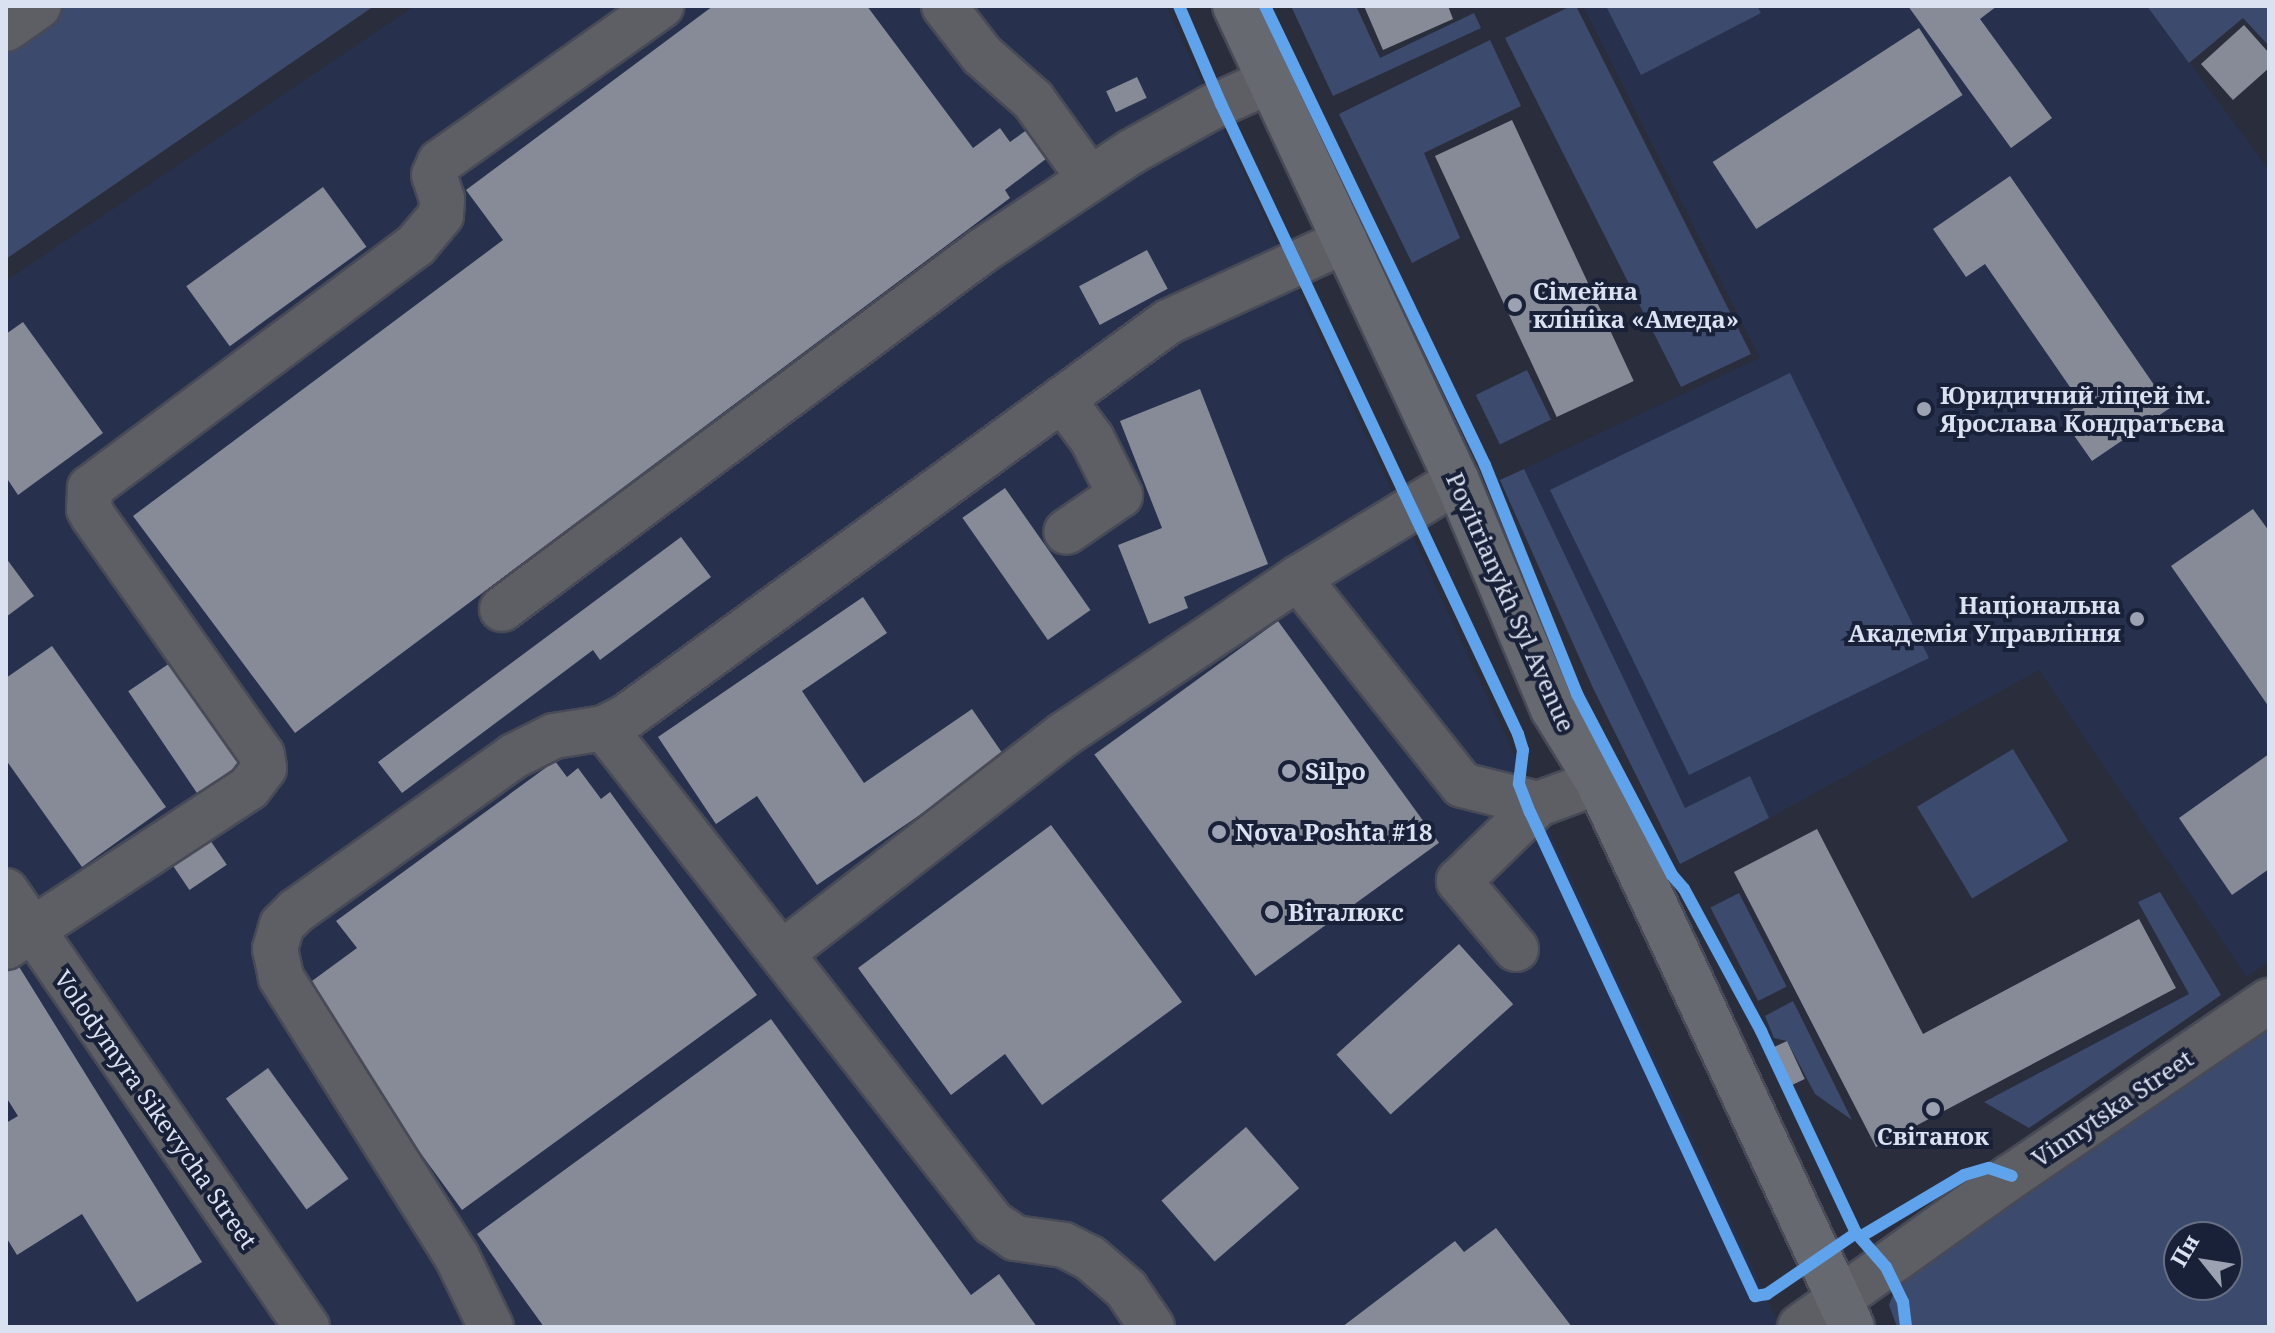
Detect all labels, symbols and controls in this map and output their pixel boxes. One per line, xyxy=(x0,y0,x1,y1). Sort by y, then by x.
place label: Сімейна клініка «Амеда» xyxy=(1533,277,1739,333)
marker: Сімейна клініка «Амеда» xyxy=(1504,294,1526,316)
place label: Юридичний ліцей ім. Ярослава Кондратьєва xyxy=(1940,381,2225,437)
marker: Юридичний ліцей ім. Ярослава Кондратьєва xyxy=(1915,400,1933,418)
street label: Povitrianykh Syl Avenue xyxy=(1441,468,1581,736)
place label: Національна Академія Управління xyxy=(1848,591,2121,647)
marker: Національна Академія Управління xyxy=(2128,610,2146,628)
place label: Silpo xyxy=(1305,757,1366,785)
marker: Silpo xyxy=(1280,762,1298,780)
place label: Nova Poshta #18 xyxy=(1235,818,1432,846)
marker: Nova Poshta #18 xyxy=(1210,823,1228,841)
place label: Віталюкс xyxy=(1288,898,1404,926)
marker: Віталюкс xyxy=(1263,903,1281,921)
street label: Volodymyra Sikevycha Street xyxy=(49,964,263,1254)
street label: Vinnytska Street xyxy=(2026,1044,2198,1172)
marker: Світанок xyxy=(1924,1100,1942,1118)
place label: Світанок xyxy=(1877,1122,1989,1150)
north arrow xyxy=(2163,1221,2243,1301)
text: Пн xyxy=(2163,1228,2205,1272)

